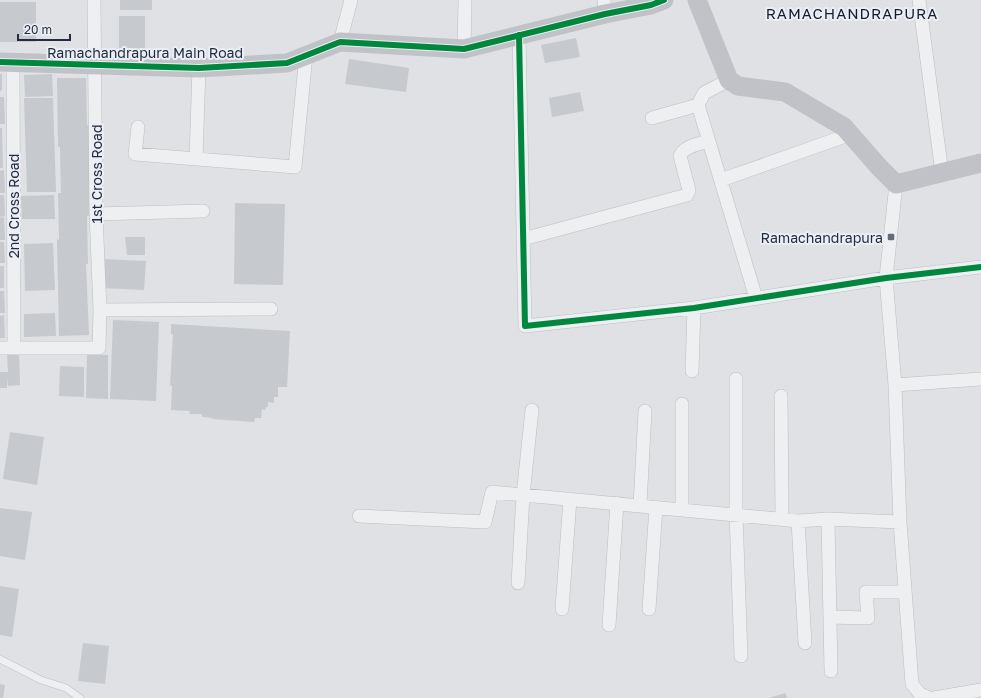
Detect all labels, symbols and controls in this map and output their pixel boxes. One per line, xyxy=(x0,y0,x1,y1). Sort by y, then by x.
district label: RAMACHANDRAPURA xyxy=(766,4,938,22)
scale bar xyxy=(18,16,70,42)
text: 20 m xyxy=(24,22,52,37)
street label: Ramachandrapura Main Road xyxy=(47,44,243,61)
street label: 1st Cross Road xyxy=(88,124,105,224)
street label: 2nd Cross Road xyxy=(5,154,22,258)
place label: Ramachandrapura xyxy=(761,229,883,246)
marker: Ramachandrapura xyxy=(886,232,896,242)

